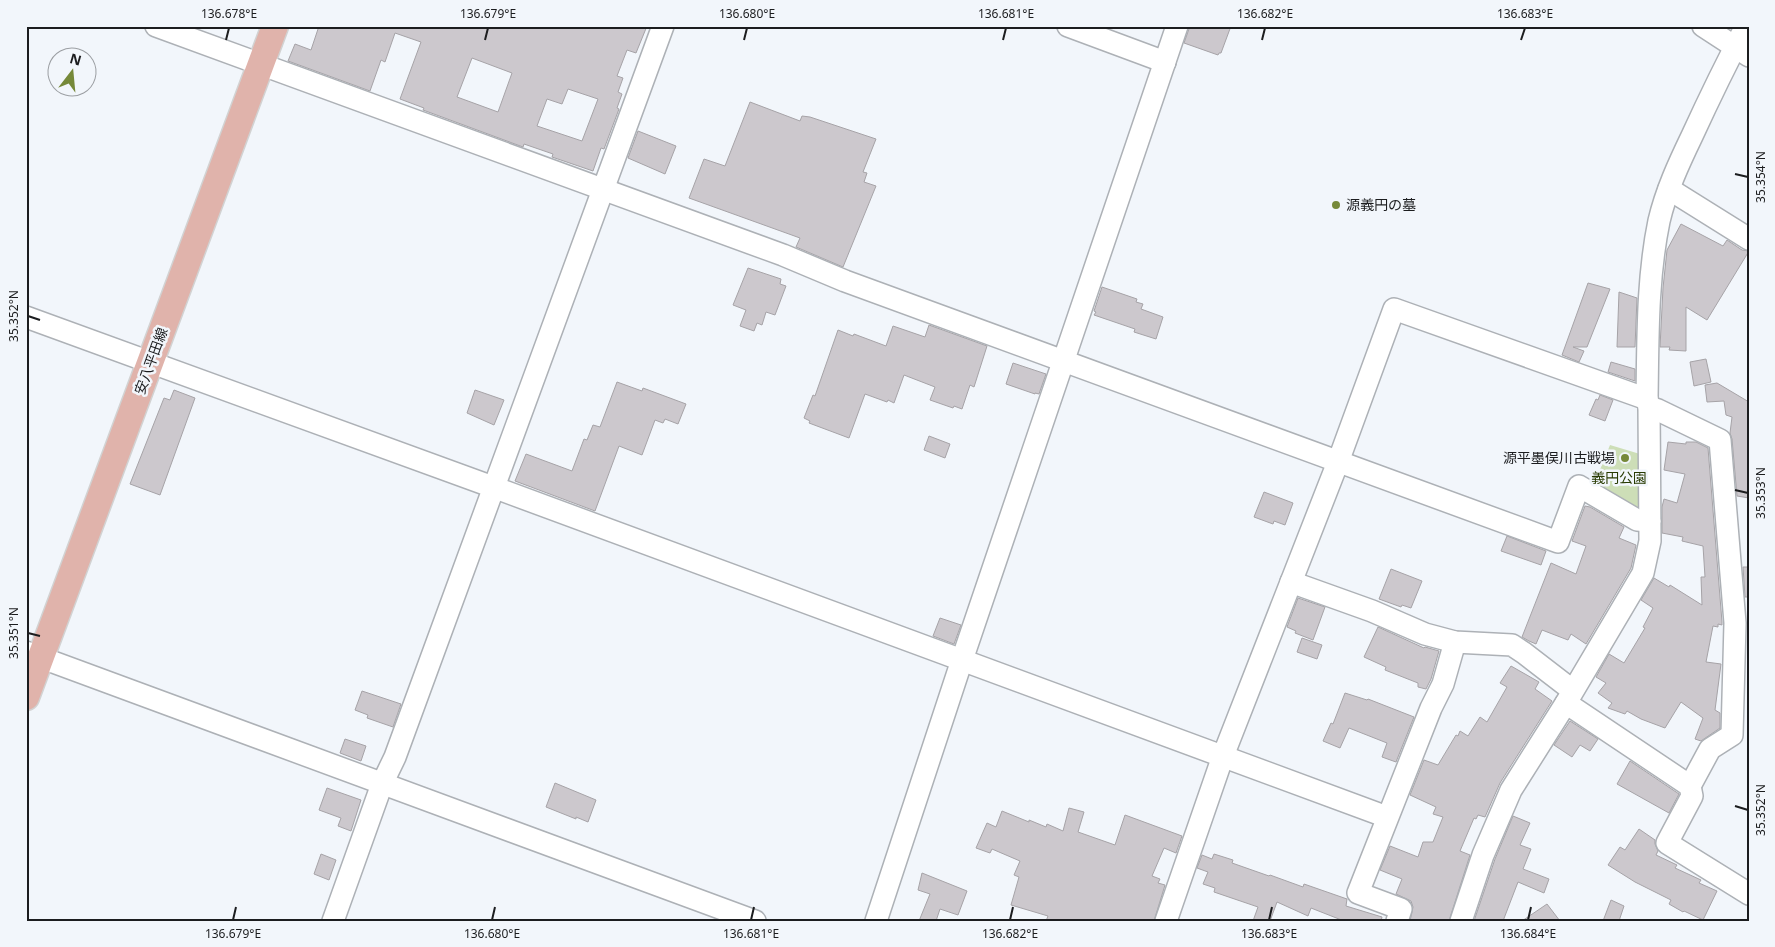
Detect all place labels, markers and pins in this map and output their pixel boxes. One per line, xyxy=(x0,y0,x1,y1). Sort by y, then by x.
place label: 源義円の墓 xyxy=(1346,195,1416,214)
marker: 源義円の墓 xyxy=(1330,199,1342,211)
place label: 源平墨俣川古戦場 xyxy=(1503,448,1615,467)
marker: 源平墨俣川古戦場 xyxy=(1619,452,1631,464)

